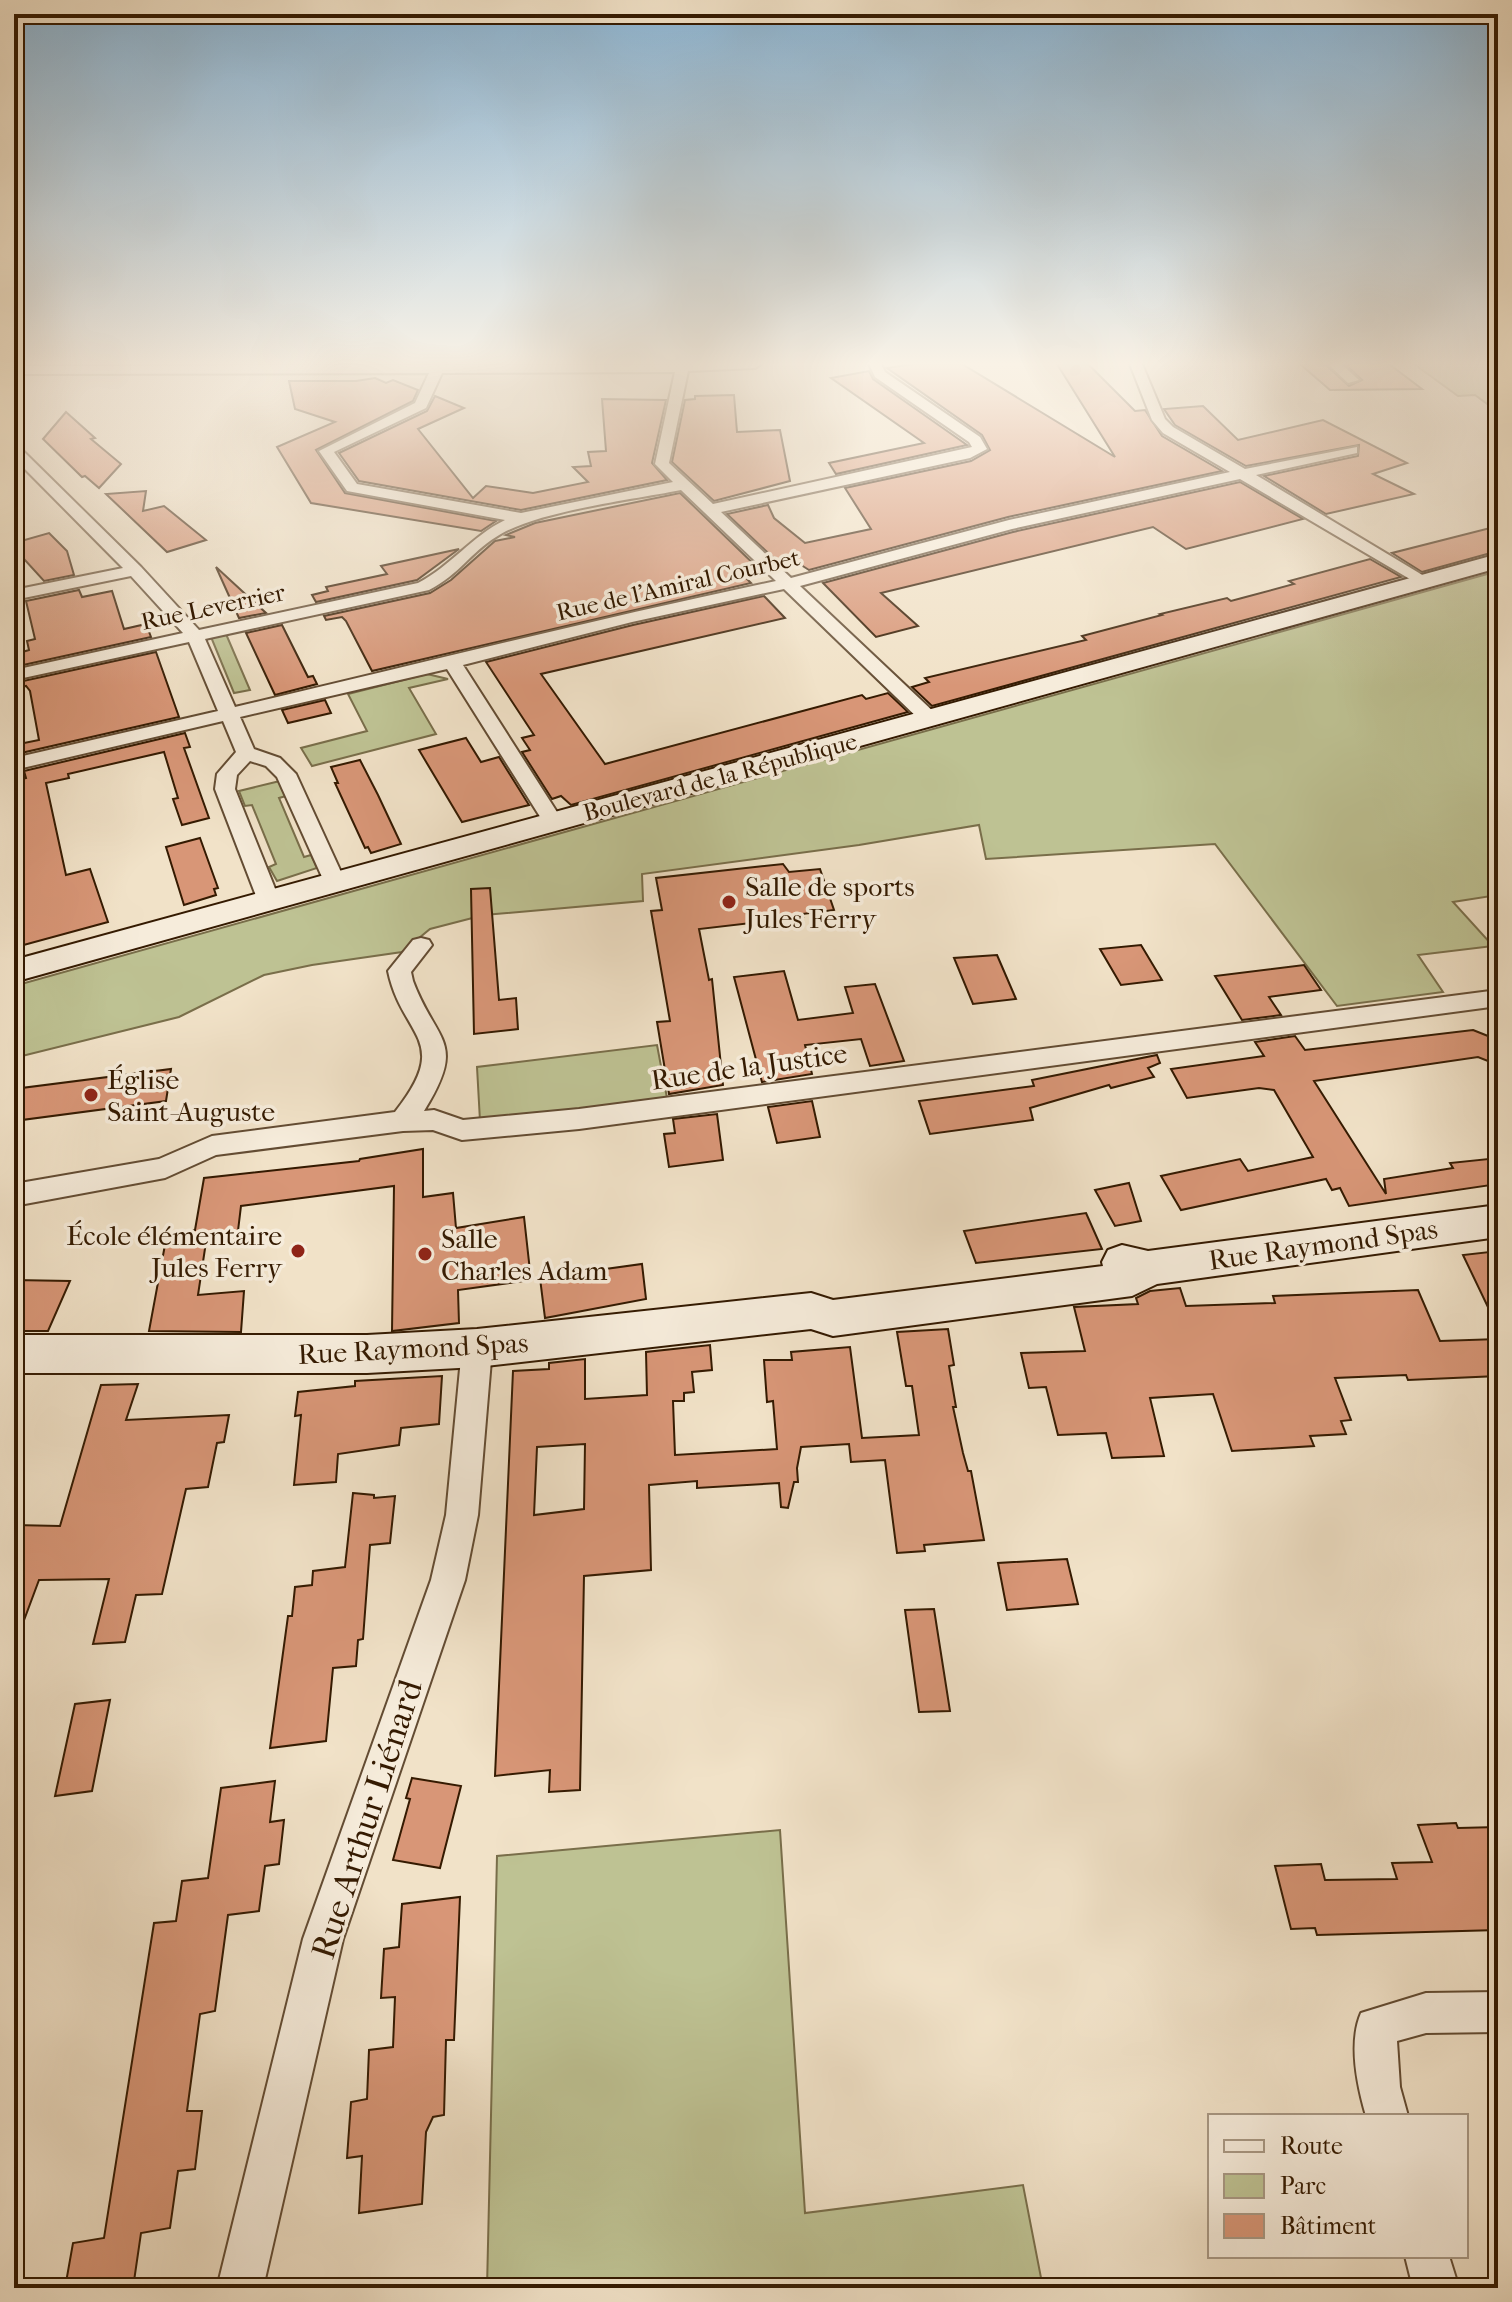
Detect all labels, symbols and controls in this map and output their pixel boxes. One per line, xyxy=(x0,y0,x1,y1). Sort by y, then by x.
street label: Rue de l'Amiral Courbet xyxy=(554,543,803,627)
street label: Rue Leverrier xyxy=(138,578,288,636)
street label: Boulevard de la République xyxy=(580,727,860,827)
place label: Salle de sports Jules Ferry xyxy=(743,870,915,935)
marker: Salle de sports Jules Ferry xyxy=(720,893,738,911)
street label: Rue de la Justice xyxy=(649,1036,849,1097)
place label: Église Saint-Auguste xyxy=(107,1063,275,1128)
marker: Église Saint-Auguste xyxy=(82,1086,100,1104)
street label: Rue Raymond Spas xyxy=(1206,1212,1440,1277)
place label: École élémentaire Jules Ferry xyxy=(66,1219,283,1284)
place label: Salle Charles Adam xyxy=(441,1222,608,1287)
marker: École élémentaire Jules Ferry xyxy=(289,1242,307,1260)
marker: Salle Charles Adam xyxy=(416,1245,434,1263)
street label: Rue Raymond Spas xyxy=(297,1326,529,1371)
street label: Rue Arthur Liénard xyxy=(303,1674,431,1964)
legend xyxy=(1208,2114,1468,2258)
text: Route xyxy=(1280,2132,1343,2160)
text: Parc xyxy=(1280,2172,1326,2200)
text: Bâtiment xyxy=(1280,2212,1377,2240)

